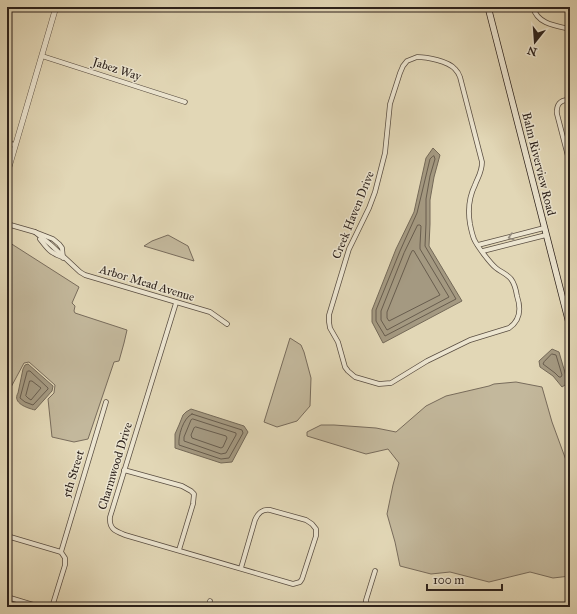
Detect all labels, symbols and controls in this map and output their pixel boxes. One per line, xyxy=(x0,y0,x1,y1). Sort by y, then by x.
north arrow xyxy=(515,22,555,62)
text: N xyxy=(525,43,539,59)
street label: Jabez Way xyxy=(89,54,143,84)
street label: Balm Riverview Road xyxy=(519,111,559,217)
street label: Creek Haven Drive xyxy=(329,169,377,261)
one-way arrow xyxy=(508,232,515,240)
street label: Arbor Mead Avenue xyxy=(97,262,196,304)
street label: Charmwood Drive xyxy=(95,421,135,511)
street label: 5th Street xyxy=(59,448,87,499)
scale bar xyxy=(427,566,502,592)
text: 100 m xyxy=(433,573,464,587)

